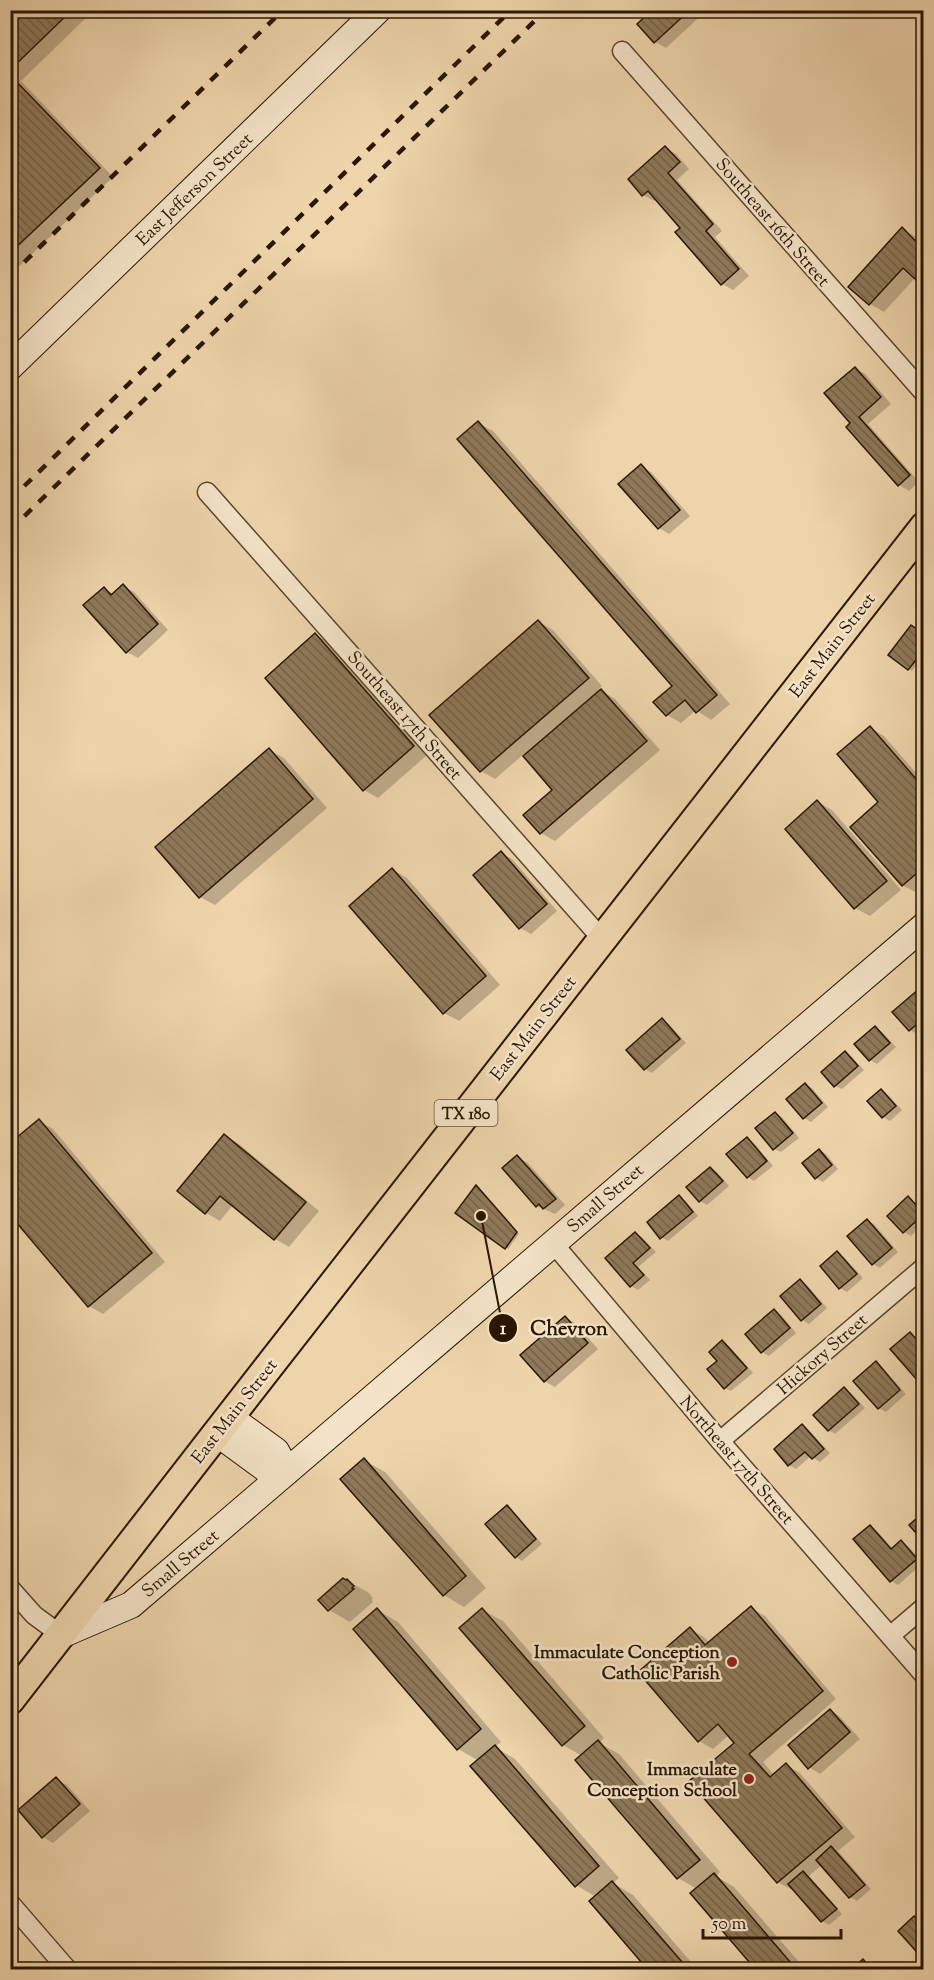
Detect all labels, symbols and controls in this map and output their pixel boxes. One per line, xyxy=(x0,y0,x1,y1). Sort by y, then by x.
street label: East Jefferson Street xyxy=(131,128,260,253)
street label: Southeast 16th Street xyxy=(708,153,835,293)
street label: East Main Street xyxy=(784,588,883,704)
street label: Southeast 17th Street xyxy=(340,646,467,787)
street label: East Main Street xyxy=(485,971,584,1087)
road number: TX 180 xyxy=(434,1100,498,1126)
street label: Small Street xyxy=(562,1159,650,1240)
callout: Chevron xyxy=(488,1309,619,1347)
street label: Hickory Street xyxy=(772,1309,874,1402)
text: Chevron xyxy=(530,1316,608,1345)
text: 1 xyxy=(500,1317,507,1343)
street label: East Main Street xyxy=(186,1354,285,1470)
street label: Northeast 17th Street xyxy=(672,1391,799,1531)
street label: Small Street xyxy=(137,1524,226,1605)
place label: Immaculate Conception Catholic Parish xyxy=(534,1641,720,1688)
marker: Immaculate Conception Catholic Parish xyxy=(725,1655,739,1669)
place label: Immaculate Conception School xyxy=(587,1758,738,1805)
marker: Immaculate Conception School xyxy=(742,1772,756,1786)
scale bar xyxy=(703,1902,841,1940)
text: 50 m xyxy=(711,1912,747,1938)

